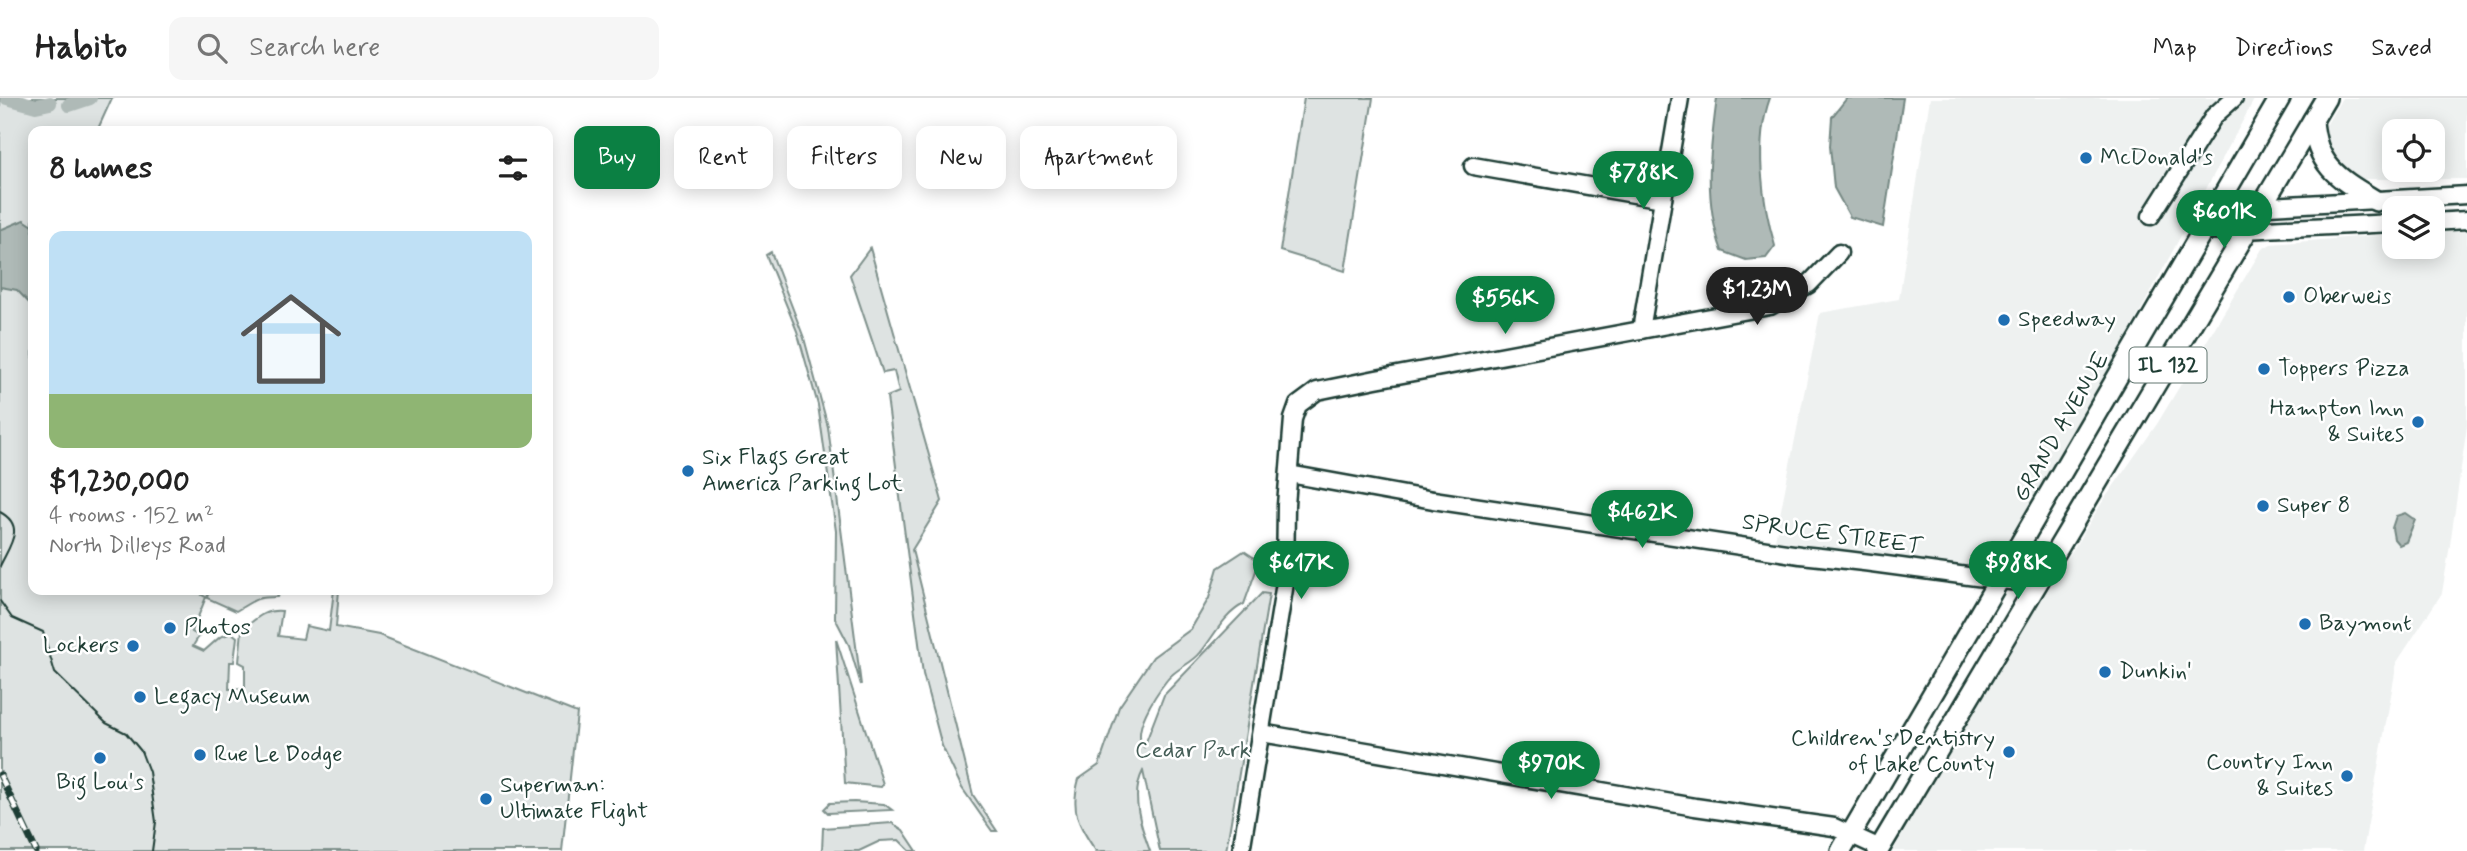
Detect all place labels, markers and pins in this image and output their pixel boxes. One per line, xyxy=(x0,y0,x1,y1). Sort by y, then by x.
place label: McDonald's xyxy=(2100,143,2213,173)
marker: McDonald's xyxy=(2078,150,2094,166)
pin: $788K xyxy=(1594,152,1692,211)
pin: $601K xyxy=(2175,190,2273,250)
pin: $1.23M xyxy=(1700,268,1814,327)
pin: $556K xyxy=(1456,276,1554,336)
place label: Oberweis xyxy=(2303,282,2391,312)
marker: Oberweis xyxy=(2281,289,2297,305)
place label: Speedway xyxy=(2018,305,2116,335)
marker: Speedway xyxy=(1996,312,2012,328)
place label: Toppers Pizza xyxy=(2278,354,2410,384)
marker: Toppers Pizza xyxy=(2256,361,2272,377)
place label: Hampton Inn & Suites xyxy=(2269,394,2404,450)
marker: Hampton Inn & Suites xyxy=(2410,414,2426,430)
place label: Six Flags Great America Parking Lot xyxy=(702,443,903,501)
marker: Six Flags Great America Parking Lot xyxy=(680,463,696,479)
pin: $462K xyxy=(1593,490,1691,550)
place label: Super 8 xyxy=(2277,491,2351,521)
marker: Super 8 xyxy=(2255,498,2271,514)
pin: $617K xyxy=(1252,542,1350,601)
pin: $988K xyxy=(1969,542,2067,601)
place label: Baymont xyxy=(2319,609,2412,639)
place label: Photos xyxy=(184,613,251,643)
marker: Baymont xyxy=(2297,616,2313,632)
marker: Photos xyxy=(162,620,178,636)
place label: Lockers xyxy=(43,631,119,661)
marker: Lockers xyxy=(125,638,141,654)
place label: Dunkin' xyxy=(2119,657,2192,687)
marker: Dunkin' xyxy=(2097,664,2113,680)
place label: Legacy Museum xyxy=(154,682,310,714)
marker: Legacy Museum xyxy=(132,689,148,705)
place label: Children's Dentistry of Lake County xyxy=(1791,724,1995,780)
place label: Rue Le Dodge xyxy=(214,740,343,770)
pin: $970K xyxy=(1502,742,1600,801)
marker: Children's Dentistry of Lake County xyxy=(2001,744,2017,760)
marker: Rue Le Dodge xyxy=(192,747,208,763)
place label: Country Inn & Suites xyxy=(2206,748,2333,804)
marker: Big Lou's xyxy=(92,750,108,766)
place label: Big Lou's xyxy=(56,768,144,800)
marker: Country Inn & Suites xyxy=(2339,768,2355,784)
place label: Superman: Ultimate Flight xyxy=(500,771,648,827)
marker: Superman: Ultimate Flight xyxy=(478,791,494,807)

